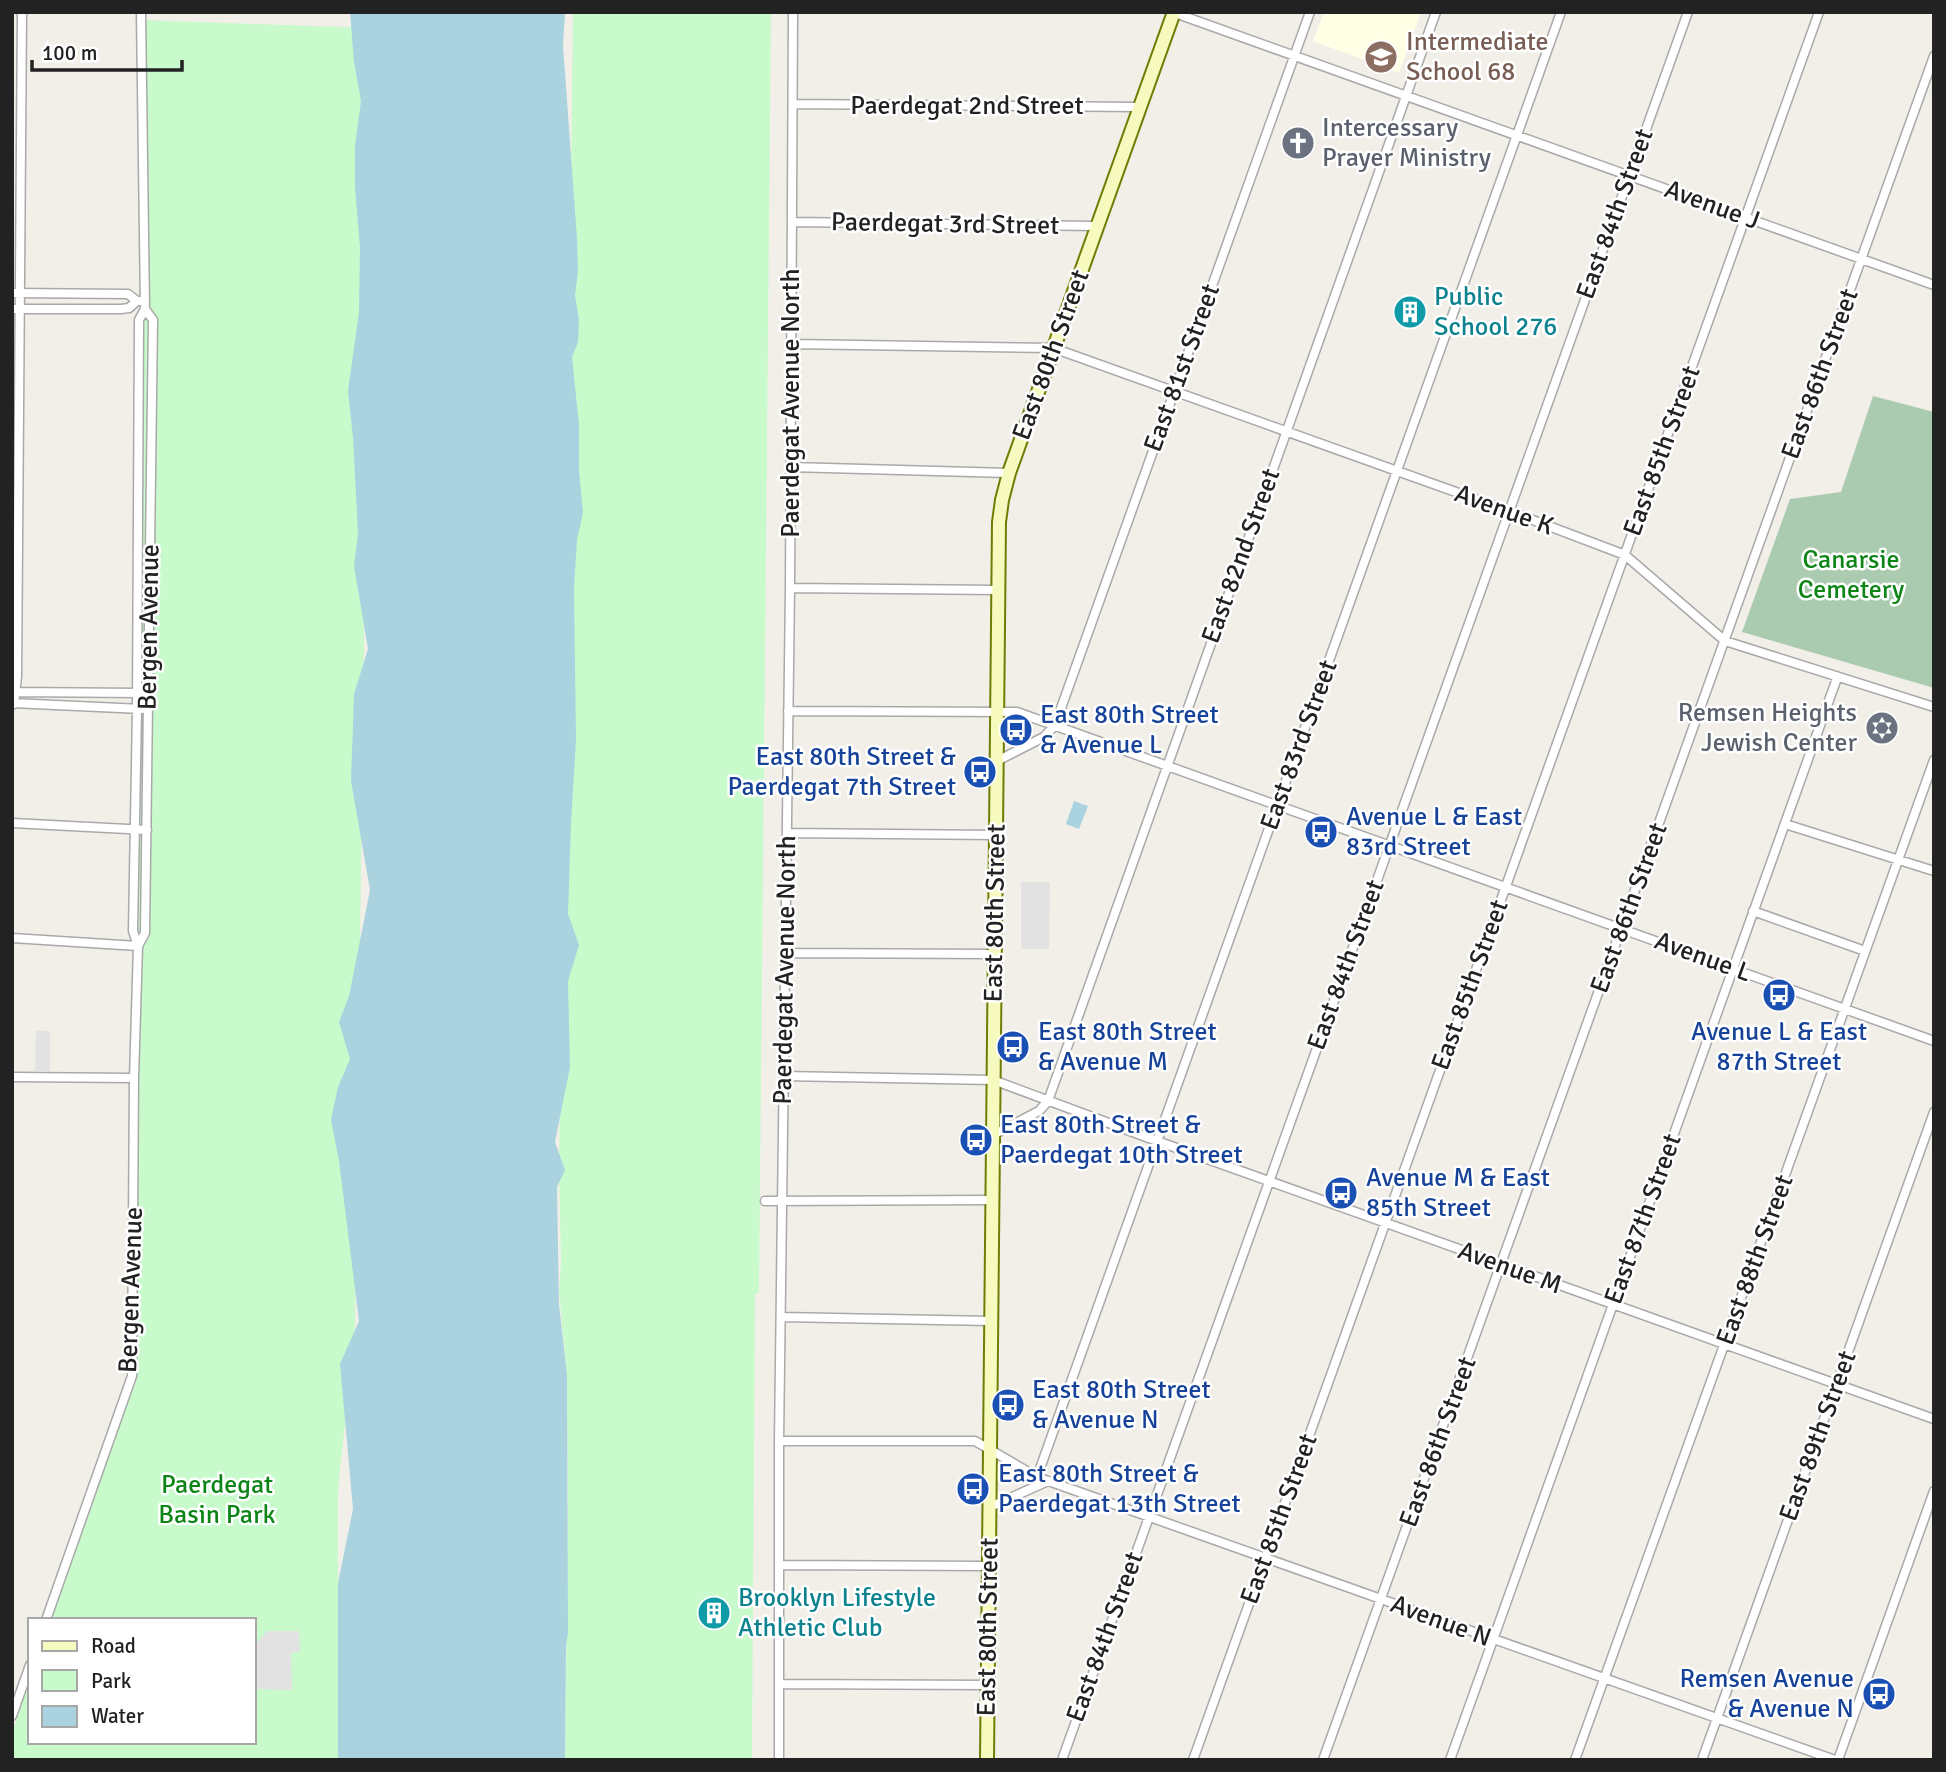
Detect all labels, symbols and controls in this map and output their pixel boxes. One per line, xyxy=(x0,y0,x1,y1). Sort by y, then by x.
place label: Intermediate School 68 xyxy=(1406,26,1549,88)
scale bar xyxy=(32,28,182,72)
school or university icon: Intermediate School 68 xyxy=(1362,38,1400,76)
text: 100 m xyxy=(42,40,97,66)
street label: Paerdegat 2nd Street xyxy=(850,90,1084,122)
place label: Intercessary Prayer Ministry xyxy=(1322,112,1491,174)
church icon: Intercessary Prayer Ministry xyxy=(1279,124,1317,162)
street label: East 84th Street xyxy=(1569,125,1661,303)
street label: Avenue J xyxy=(1660,173,1764,237)
street label: Paerdegat 3rd Street xyxy=(831,206,1059,242)
street label: East 80th Street xyxy=(1005,266,1097,444)
street label: Paerdegat Avenue North xyxy=(775,268,807,538)
street label: East 81st Street xyxy=(1137,280,1227,456)
place label: Public School 276 xyxy=(1434,281,1557,343)
street label: East 86th Street xyxy=(1774,285,1866,463)
building icon: Public School 276 xyxy=(1391,293,1429,331)
street label: East 85th Street xyxy=(1616,362,1708,540)
street label: East 82nd Street xyxy=(1195,464,1287,648)
street label: Avenue K xyxy=(1450,477,1558,543)
street label: Bergen Avenue xyxy=(132,544,166,710)
park label: Canarsie Cemetery xyxy=(1798,544,1904,606)
street label: East 83rd Street xyxy=(1253,656,1345,834)
place label: Remsen Heights Jewish Center xyxy=(1678,697,1857,759)
place label: East 80th Street & Avenue L xyxy=(1040,699,1219,761)
synagogue icon: Remsen Heights Jewish Center xyxy=(1863,709,1901,747)
bus stop icon: East 80th Street & Avenue L xyxy=(997,711,1035,749)
place label: East 80th Street & Paerdegat 7th Street xyxy=(727,741,956,803)
bus stop icon: East 80th Street & Paerdegat 7th Street xyxy=(961,753,999,791)
place label: Avenue L & East 83rd Street xyxy=(1346,801,1522,863)
bus stop icon: Avenue L & East 83rd Street xyxy=(1302,813,1340,851)
street label: East 86th Street xyxy=(1583,819,1675,997)
street label: East 80th Street xyxy=(977,823,1013,1003)
street label: Paerdegat Avenue North xyxy=(767,835,803,1105)
street label: East 84th Street xyxy=(1300,876,1392,1054)
street label: East 85th Street xyxy=(1424,896,1516,1074)
street label: Avenue L xyxy=(1650,925,1756,989)
bus stop icon: Avenue L & East 87th Street xyxy=(1760,976,1798,1014)
place label: East 80th Street & Avenue M xyxy=(1038,1016,1217,1078)
place label: Avenue L & East 87th Street xyxy=(1691,1016,1867,1078)
bus stop icon: East 80th Street & Avenue M xyxy=(994,1028,1032,1066)
place label: East 80th Street & Paerdegat 10th Street xyxy=(1000,1109,1243,1171)
bus stop icon: East 80th Street & Paerdegat 10th Street xyxy=(957,1121,995,1159)
street label: East 87th Street xyxy=(1597,1130,1689,1308)
place label: Avenue M & East 85th Street xyxy=(1366,1162,1550,1224)
street label: East 88th Street xyxy=(1709,1171,1801,1349)
bus stop icon: Avenue M & East 85th Street xyxy=(1322,1174,1360,1212)
street label: Bergen Avenue xyxy=(112,1206,150,1374)
street label: Avenue M xyxy=(1454,1234,1566,1302)
street label: East 89th Street xyxy=(1772,1347,1864,1525)
street label: East 86th Street xyxy=(1392,1353,1484,1531)
place label: East 80th Street & Avenue N xyxy=(1032,1374,1211,1436)
bus stop icon: East 80th Street & Avenue N xyxy=(989,1386,1027,1424)
street label: East 85th Street xyxy=(1233,1430,1325,1608)
place label: East 80th Street & Paerdegat 13th Street xyxy=(998,1458,1241,1520)
park label: Paerdegat Basin Park xyxy=(158,1469,276,1531)
bus stop icon: East 80th Street & Paerdegat 13th Street xyxy=(954,1470,992,1508)
street label: East 80th Street xyxy=(970,1537,1006,1717)
street label: East 84th Street xyxy=(1059,1548,1151,1726)
place label: Brooklyn Lifestyle Athletic Club xyxy=(738,1582,936,1644)
street label: Avenue N xyxy=(1386,1588,1496,1654)
building icon: Brooklyn Lifestyle Athletic Club xyxy=(695,1594,733,1632)
legend xyxy=(28,1618,256,1744)
text: Road xyxy=(91,1633,136,1659)
place label: Remsen Avenue & Avenue N xyxy=(1679,1663,1854,1725)
text: Park xyxy=(91,1668,132,1694)
bus stop icon: Remsen Avenue & Avenue N xyxy=(1860,1675,1898,1713)
text: Water xyxy=(91,1703,144,1729)

